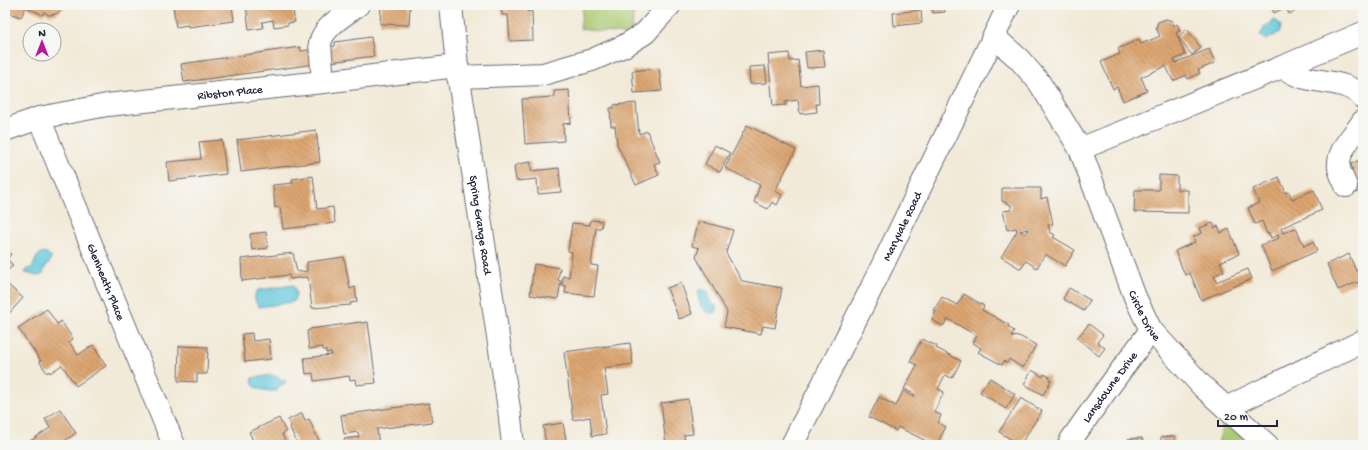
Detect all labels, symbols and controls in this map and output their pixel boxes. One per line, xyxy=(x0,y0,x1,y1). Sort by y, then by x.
north arrow xyxy=(22,22,62,62)
text: N xyxy=(38,28,46,40)
street label: Ribston Place xyxy=(197,83,264,104)
street label: Spring Grange Road xyxy=(465,175,494,277)
street label: Maryvale Road xyxy=(881,189,927,264)
street label: Glenheath Place xyxy=(83,242,127,324)
street label: Circle Drive xyxy=(1124,289,1163,345)
street label: Lansdowne Drive xyxy=(1080,349,1142,426)
scale bar xyxy=(1218,402,1277,428)
text: 20 m xyxy=(1224,411,1249,425)

